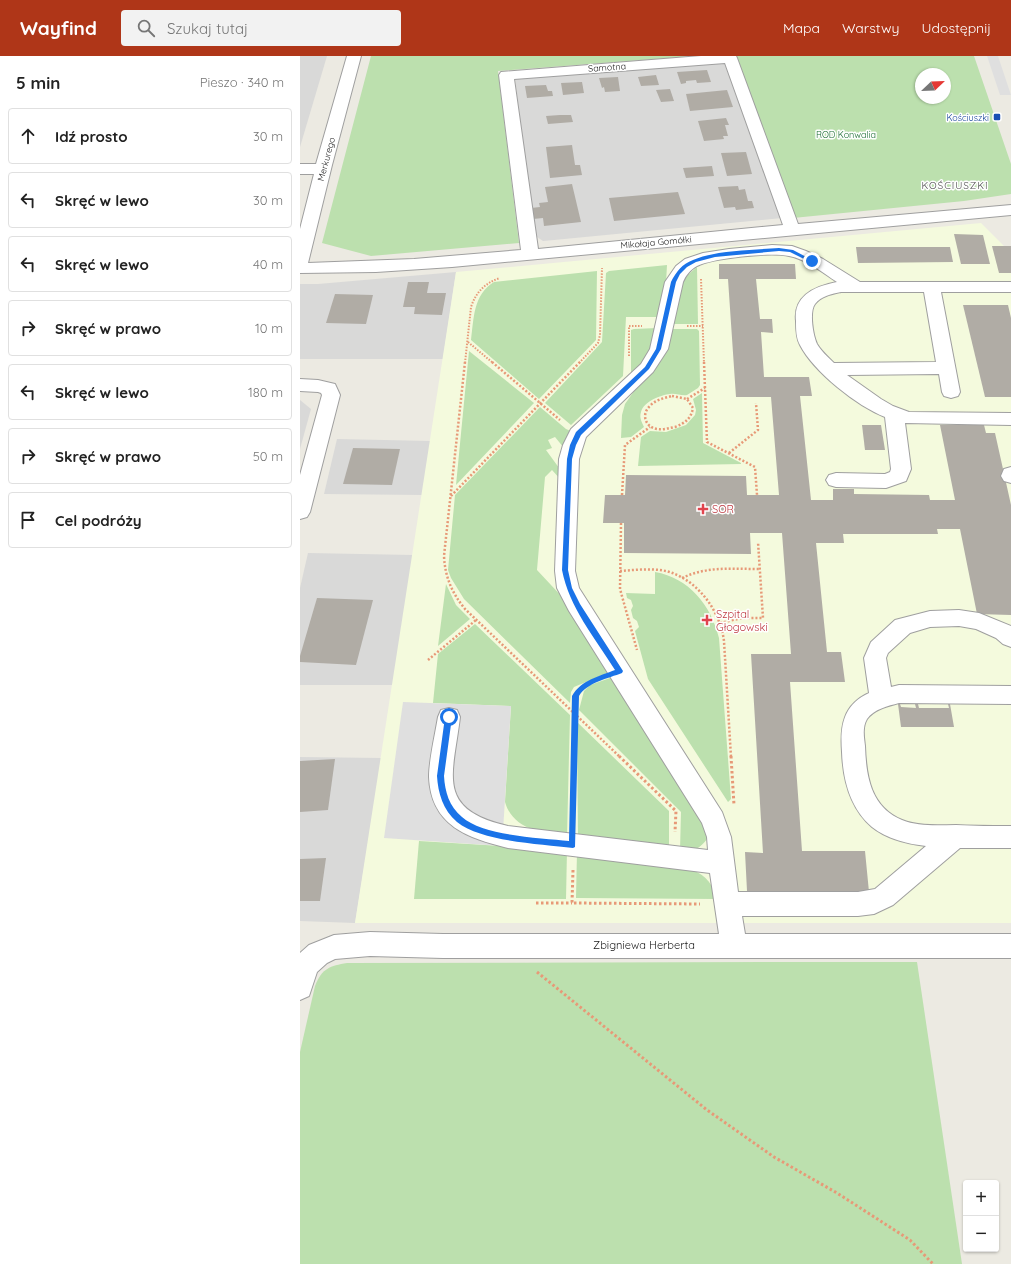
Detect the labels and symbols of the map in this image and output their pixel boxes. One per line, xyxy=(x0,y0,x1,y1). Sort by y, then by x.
street label: Samotna xyxy=(588,60,626,74)
north arrow xyxy=(915,68,951,104)
place label: Kościuszki xyxy=(946,112,989,123)
marker: Kościuszki xyxy=(992,112,1002,122)
park label: ROD Konwalia xyxy=(816,129,876,140)
street label: Merkurego xyxy=(315,136,337,182)
district label: KOŚCIUSZKI xyxy=(921,179,989,192)
street label: Mikołaja Gomółki xyxy=(620,233,692,251)
route end xyxy=(803,252,821,270)
place label: SOR xyxy=(712,502,734,516)
marker: SOR xyxy=(697,503,709,515)
place label: Szpital Głogowski xyxy=(716,607,768,634)
marker: Szpital Głogowski xyxy=(701,614,713,626)
route start xyxy=(440,708,458,726)
street label: Zbigniewa Herberta xyxy=(593,938,695,952)

